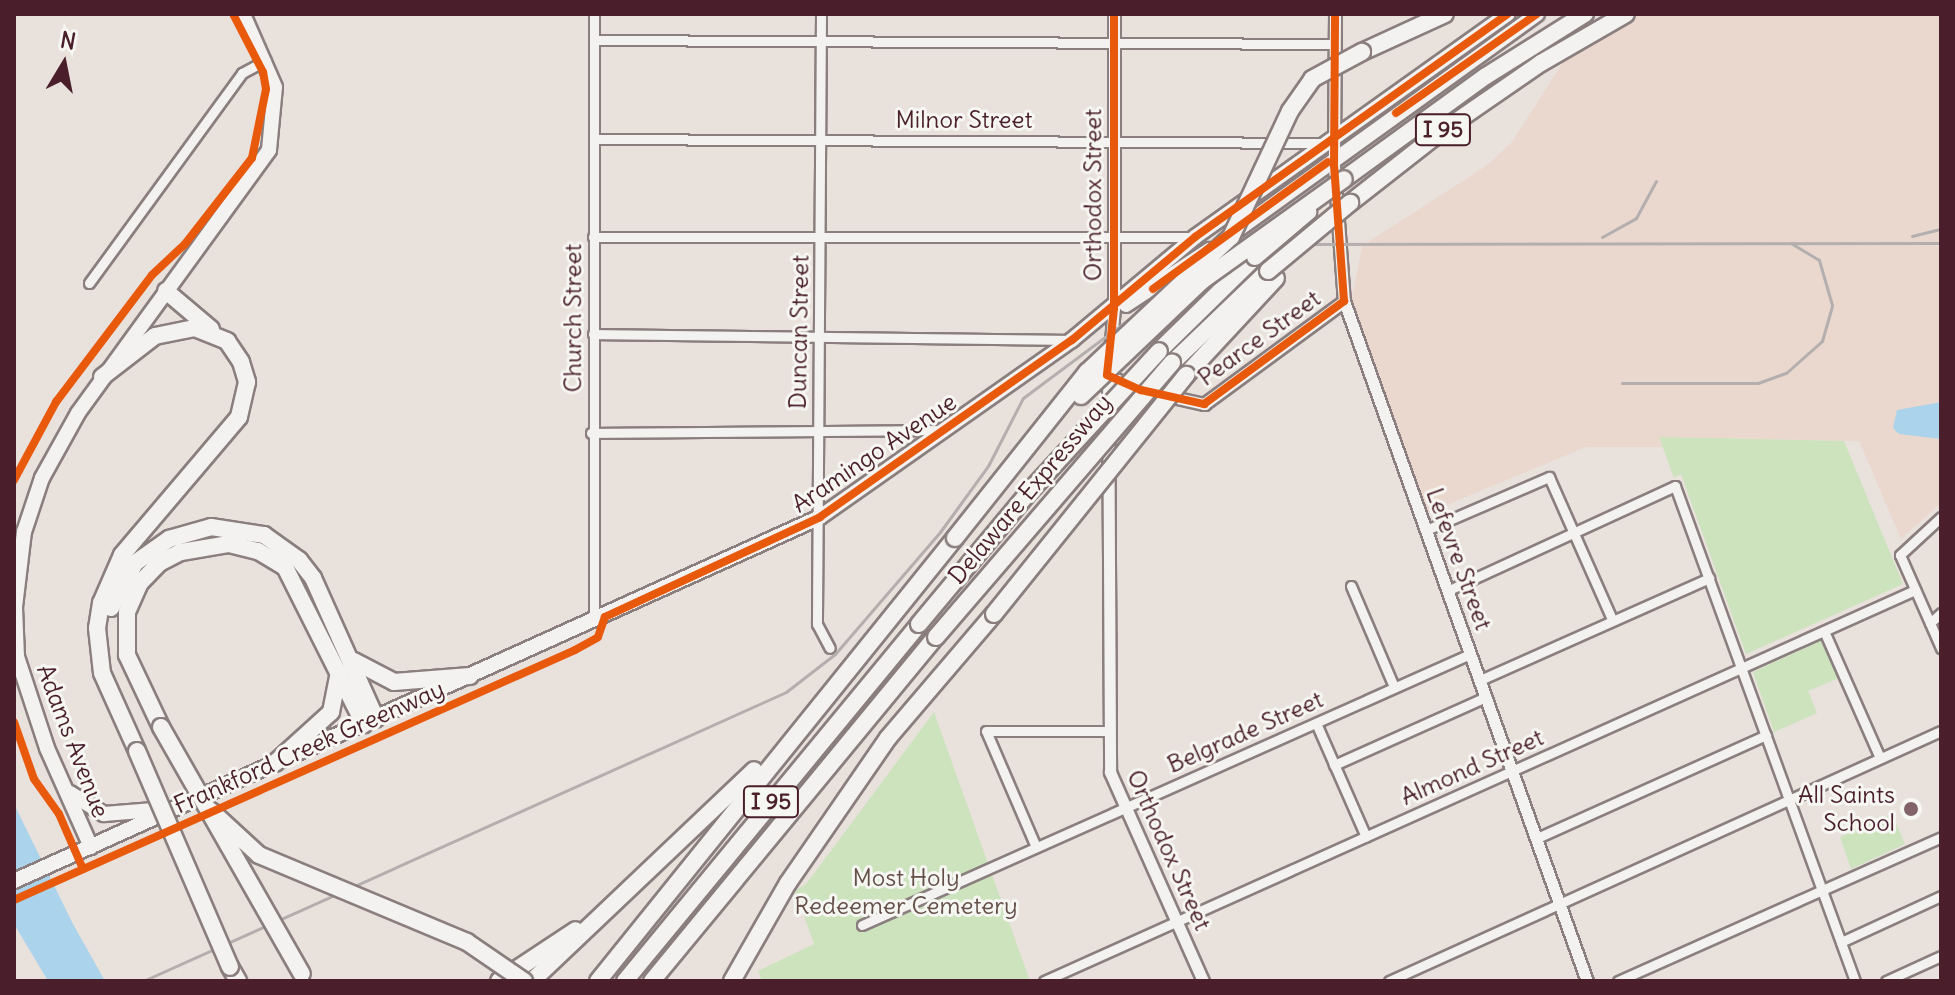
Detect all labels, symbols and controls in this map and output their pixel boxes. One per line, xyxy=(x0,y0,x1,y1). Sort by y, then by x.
north arrow xyxy=(24,24,104,104)
text: N xyxy=(58,25,78,55)
street label: Milnor Street xyxy=(895,106,1033,134)
street label: Orthodox Street xyxy=(1079,109,1107,281)
road number: I 95 xyxy=(1413,112,1473,148)
street label: Church Street xyxy=(559,244,587,392)
street label: Duncan Street xyxy=(783,255,815,409)
street label: Pearce Street xyxy=(1192,284,1326,392)
street label: Aramingo Avenue xyxy=(786,387,962,519)
street label: Delaware Expressway xyxy=(942,388,1118,590)
street label: Lefevre Street xyxy=(1420,484,1498,634)
street label: Adams Avenue xyxy=(31,661,115,821)
street label: Frankford Creek Greenway xyxy=(169,674,449,820)
street label: Belgrade Street xyxy=(1163,685,1327,779)
street label: Almond Street xyxy=(1396,723,1548,811)
street label: Orthodox Street xyxy=(1121,765,1217,935)
place label: All Saints School xyxy=(1798,781,1895,837)
road number: I 95 xyxy=(741,784,801,820)
marker: All Saints School xyxy=(1902,800,1920,818)
park label: Most Holy Redeemer Cemetery xyxy=(794,864,1018,920)

